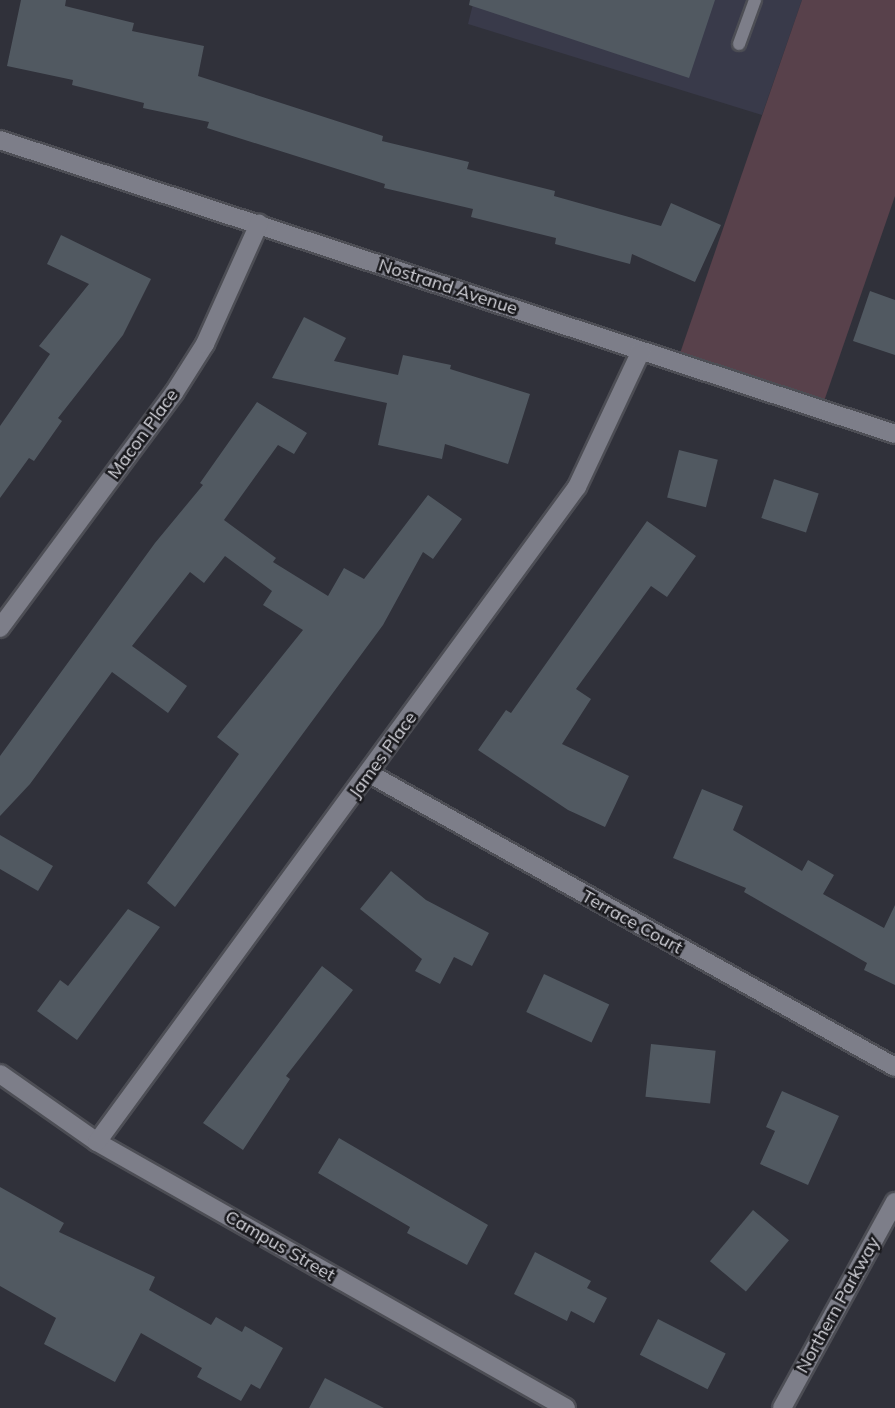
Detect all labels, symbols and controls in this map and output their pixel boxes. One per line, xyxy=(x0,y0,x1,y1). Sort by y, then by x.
street label: Nostrand Avenue xyxy=(376,254,520,320)
street label: Macon Place xyxy=(103,385,183,483)
street label: James Place xyxy=(345,708,421,802)
street label: Terrace Court xyxy=(578,885,686,959)
street label: Campus Street xyxy=(221,1206,339,1286)
street label: Northern Parkway xyxy=(792,1233,884,1377)

